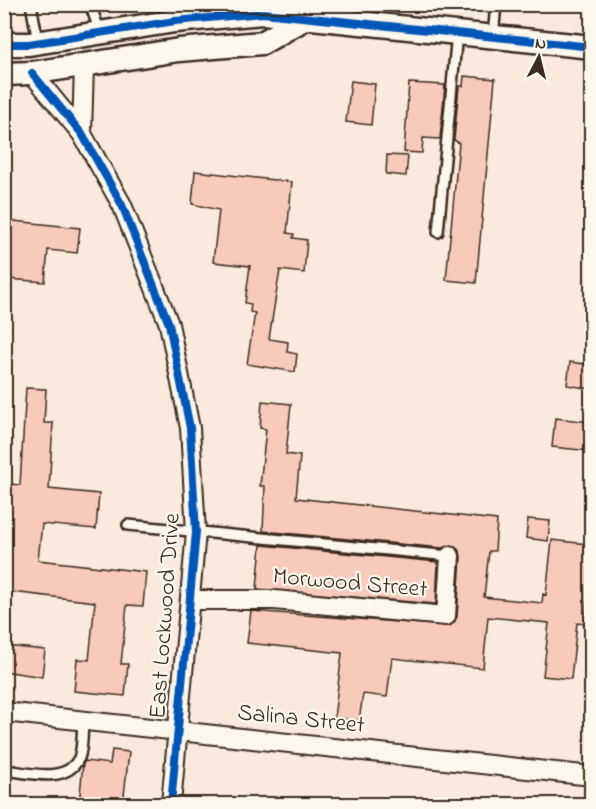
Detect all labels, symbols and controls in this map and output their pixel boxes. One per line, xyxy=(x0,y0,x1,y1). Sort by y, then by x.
north arrow xyxy=(509,27,569,87)
text: N xyxy=(534,32,548,57)
street label: East Lockwood Drive xyxy=(141,512,191,720)
street label: Morwood Street xyxy=(271,560,429,608)
street label: Salina Street xyxy=(236,696,366,744)

